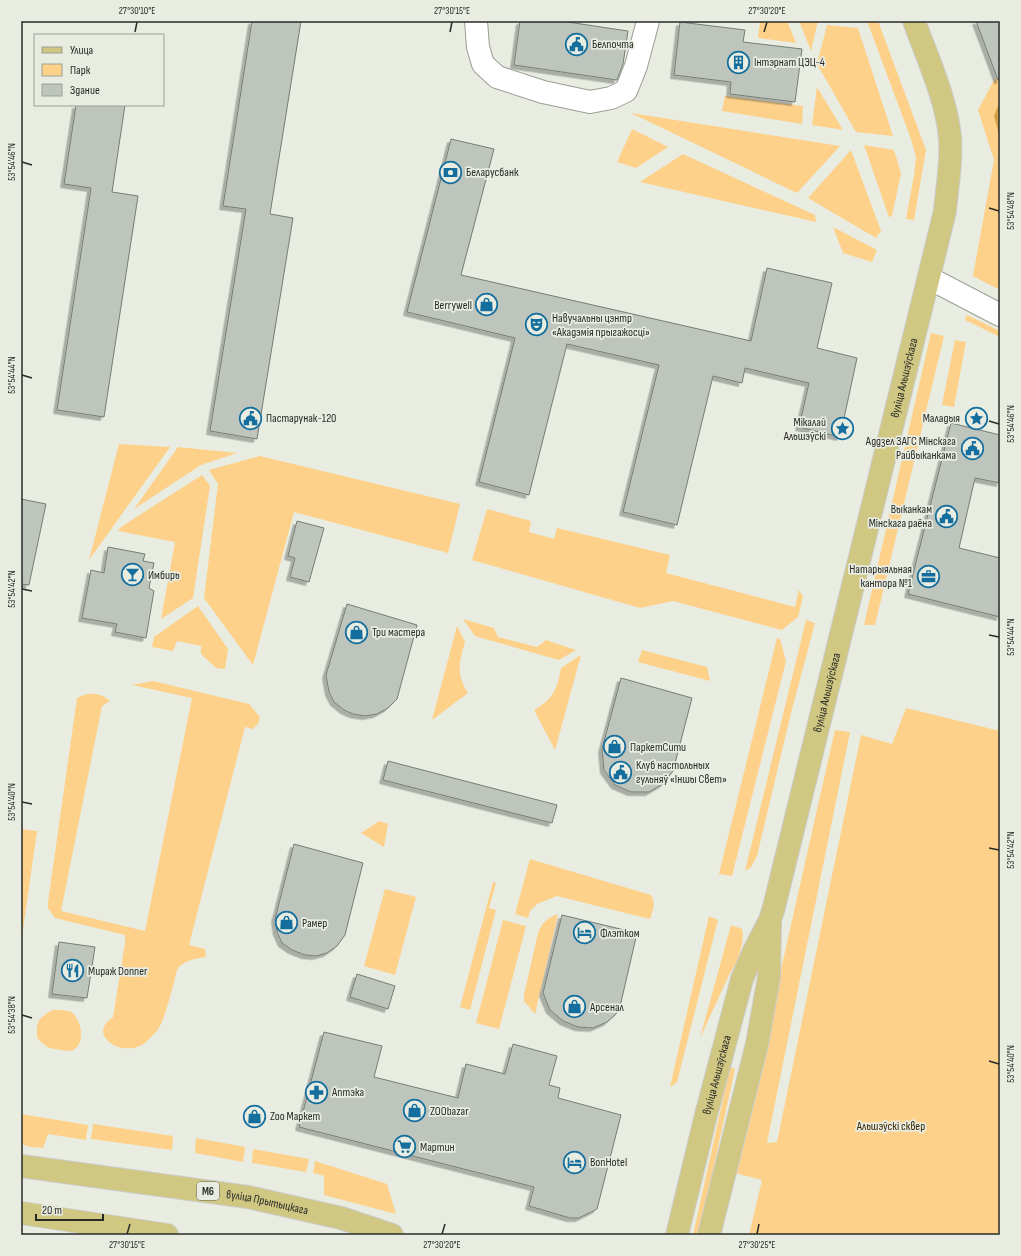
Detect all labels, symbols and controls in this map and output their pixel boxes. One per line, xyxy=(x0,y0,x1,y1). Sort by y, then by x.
text: 27°30'10"E xyxy=(119,5,155,17)
text: 27°30'15"E xyxy=(434,5,470,17)
text: 27°30'20"E xyxy=(748,5,786,17)
public building icon: Белпочта xyxy=(563,31,589,57)
legend xyxy=(34,34,164,106)
place label: Белпочта xyxy=(592,37,634,52)
text: Улица xyxy=(70,43,94,58)
building icon: Інтэрнат ЦЭЦ-4 xyxy=(725,49,751,75)
place label: Інтэрнат ЦЭЦ-4 xyxy=(754,55,825,70)
text: Парк xyxy=(70,63,91,78)
text: Здание xyxy=(70,83,100,98)
text: 53°54'46"N xyxy=(6,143,18,181)
bank icon: Беларусбанк xyxy=(438,159,464,185)
place label: Беларусбанк xyxy=(466,165,519,180)
text: 53°54'48"N xyxy=(1005,192,1017,230)
shop icon: Berrywell xyxy=(474,292,500,318)
place label: Berrywell xyxy=(434,298,472,313)
place label: Навучальны цэнтр «Акадэмія прыгажосці» xyxy=(552,311,650,340)
theatre icon: Навучальны цэнтр «Акадэмія прыгажосці» xyxy=(524,312,550,338)
street label: вуліца Альшэўскага xyxy=(887,336,921,419)
text: 53°54'44"N xyxy=(6,356,18,394)
public building icon: Пастарунак-120 xyxy=(237,405,263,431)
place icon: Маладыя xyxy=(963,405,989,431)
text: 53°54'46"N xyxy=(1005,405,1017,443)
place label: Пастарунак-120 xyxy=(266,411,336,426)
place label: Маладыя xyxy=(923,411,960,426)
place label: Мікалай Альшэўскі xyxy=(783,415,826,444)
place icon: Мікалай Альшэўскі xyxy=(829,416,855,442)
place label: Аддзел ЗАГС Мінскага Райвыканкама xyxy=(865,434,956,463)
public building icon: Аддзел ЗАГС Мінскага Райвыканкама xyxy=(959,435,985,461)
place label: Выканкам Мінскага раёна xyxy=(869,502,932,531)
public building icon: Выканкам Мінскага раёна xyxy=(934,503,960,529)
bar icon: Имбирь xyxy=(119,562,145,588)
place label: Натарыяльная кантора №1 xyxy=(849,562,913,591)
office icon: Натарыяльная кантора №1 xyxy=(915,563,941,589)
place label: Имбирь xyxy=(148,568,180,583)
text: 53°54'42"N xyxy=(6,570,18,608)
text: 53°54'44"N xyxy=(1005,618,1017,656)
shop icon: Три мастера xyxy=(344,619,370,645)
place label: Три мастера xyxy=(372,625,426,640)
street label: вуліца Альшэўскага xyxy=(810,651,844,734)
shop icon: ПаркетСити xyxy=(601,734,627,760)
place label: ПаркетСити xyxy=(630,740,686,755)
place label: Клуб настольных гульняў «Іншы Свет» xyxy=(636,758,727,787)
public building icon: Клуб настольных гульняў «Іншы Свет» xyxy=(608,759,634,785)
text: 53°54'40"N xyxy=(6,783,18,821)
text: 53°54'42"N xyxy=(1005,831,1017,869)
shop icon: Рамер xyxy=(273,910,299,936)
place label: Рамер xyxy=(302,916,327,931)
hotel icon: Флэтком xyxy=(571,920,597,946)
place label: Флэтком xyxy=(600,926,640,941)
restaurant icon: Мираж Donner xyxy=(60,958,86,984)
place label: Мираж Donner xyxy=(88,964,148,979)
shop icon: Арсенал xyxy=(562,994,588,1020)
text: 53°54'38"N xyxy=(6,996,18,1034)
place label: Арсенал xyxy=(589,1000,625,1015)
street label: вуліца Альшэўскага xyxy=(699,1033,734,1116)
text: 53°54'40"N xyxy=(1005,1045,1017,1083)
pharmacy icon: Аптэка xyxy=(304,1079,330,1105)
place label: Аптэка xyxy=(331,1085,364,1100)
shop icon: ZOObazar xyxy=(402,1098,428,1124)
shop icon: Zoo Маркет xyxy=(241,1103,267,1129)
place label: ZOObazar xyxy=(430,1104,469,1119)
place label: Zoo Маркет xyxy=(270,1109,321,1124)
park label: Альшэўскі сквер xyxy=(856,1119,925,1134)
supermarket icon: Мартин xyxy=(392,1134,418,1160)
place label: Мартин xyxy=(420,1140,454,1155)
hotel icon: BonHotel xyxy=(562,1149,588,1175)
place label: BonHotel xyxy=(590,1155,627,1170)
road number: М6 xyxy=(197,1182,219,1200)
street label: вуліца Прытыцкага xyxy=(225,1187,310,1218)
scale bar xyxy=(36,1196,103,1222)
text: 20 m xyxy=(42,1203,62,1218)
text: 27°30'15"E xyxy=(109,1239,145,1251)
text: 27°30'20"E xyxy=(423,1239,461,1251)
text: 27°30'25"E xyxy=(739,1239,775,1251)

